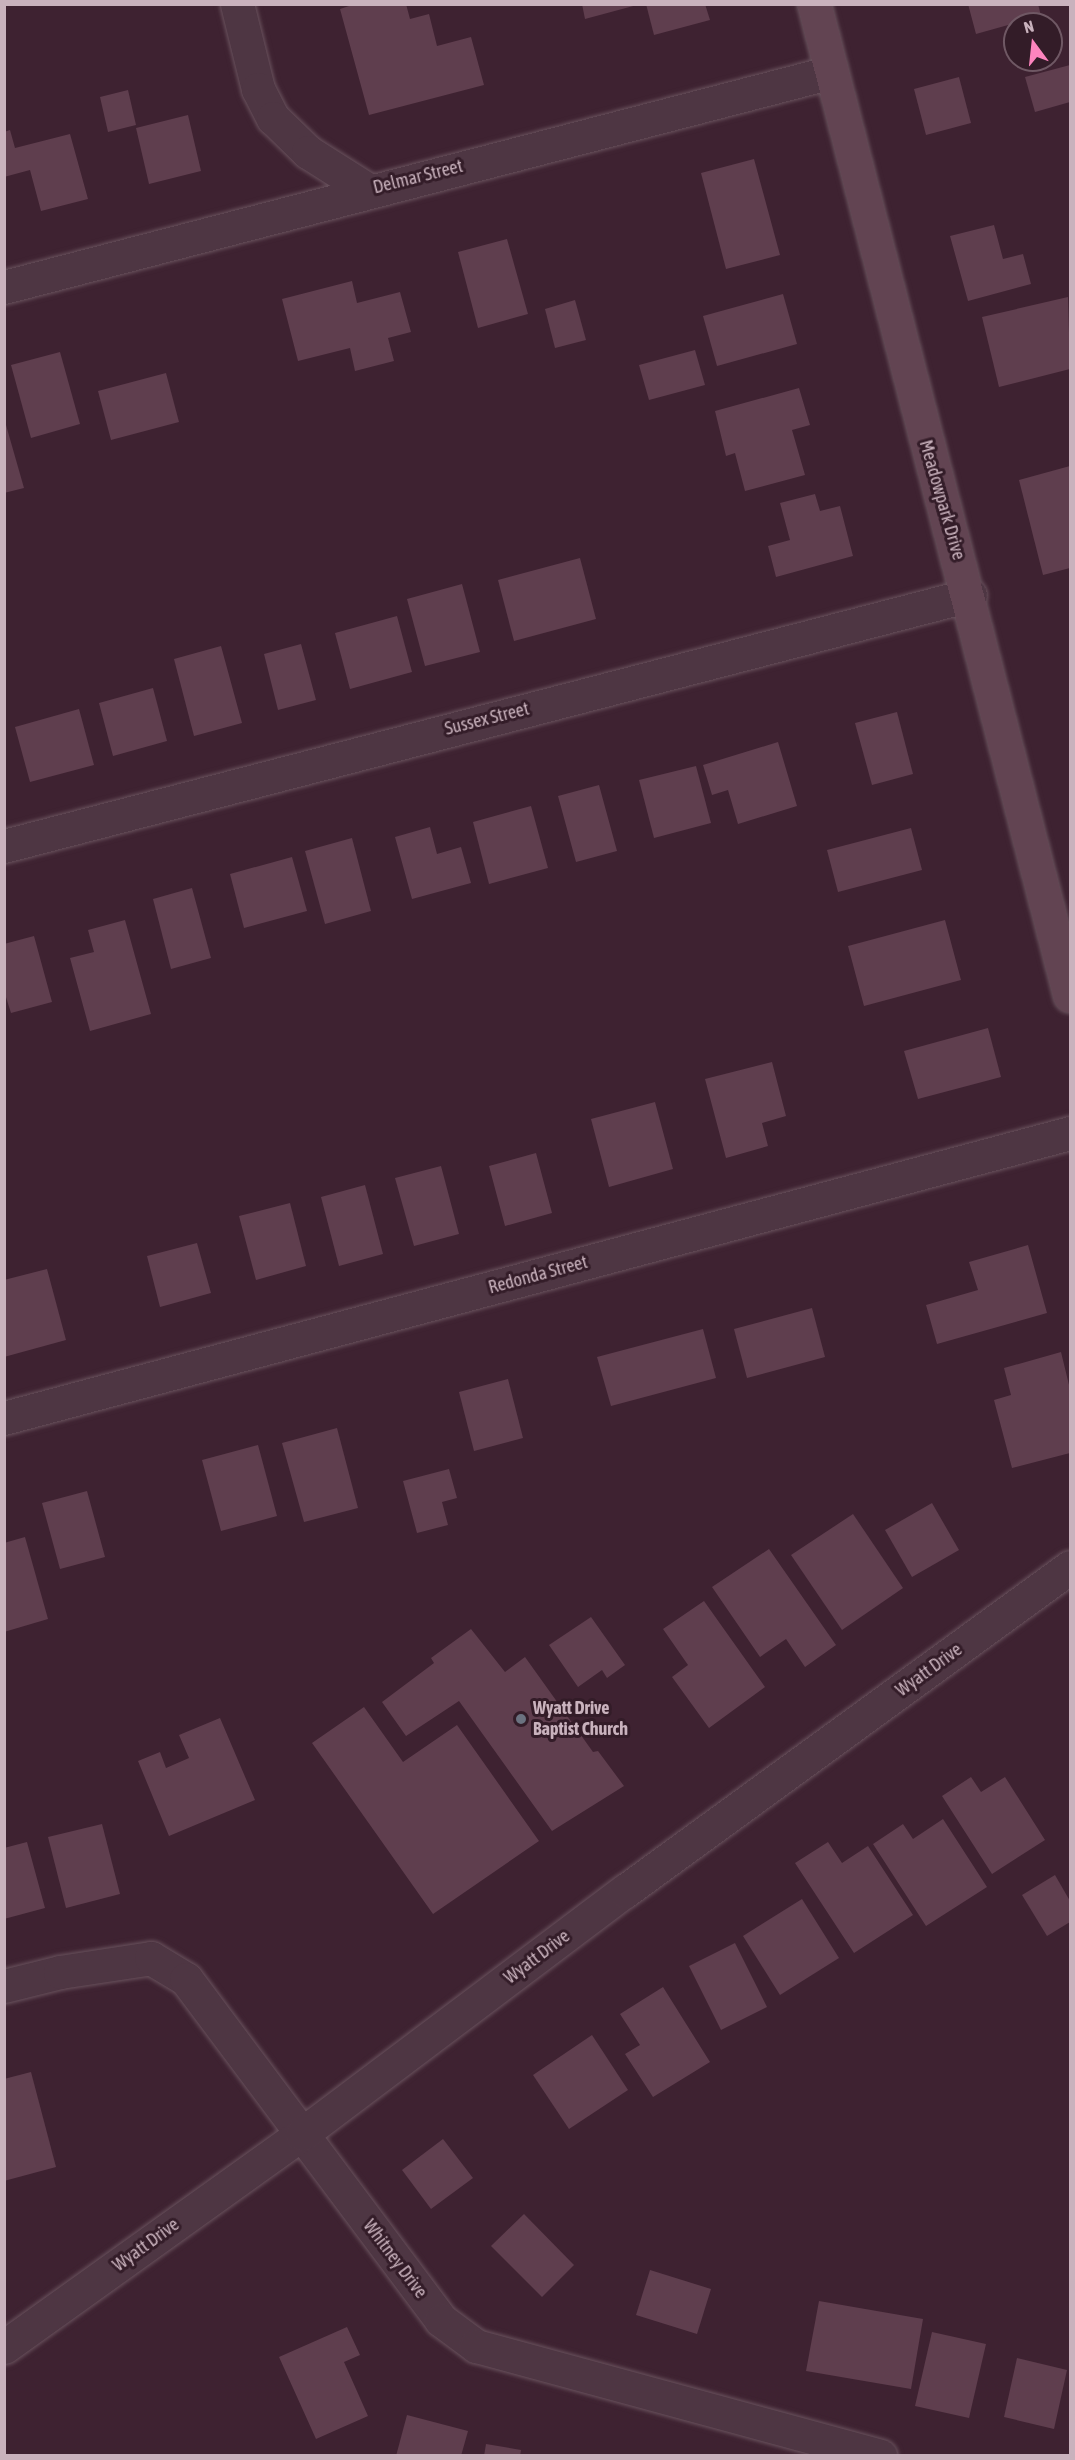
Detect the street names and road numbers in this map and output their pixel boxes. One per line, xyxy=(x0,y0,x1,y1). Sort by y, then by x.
street label: Delmar Street xyxy=(371,155,465,199)
street label: Meadowpark Drive xyxy=(915,438,969,562)
street label: Sussex Street xyxy=(443,698,531,740)
street label: Redonda Street xyxy=(486,1251,590,1299)
street label: Wyatt Drive xyxy=(892,1639,966,1701)
street label: Wyatt Drive xyxy=(500,1925,574,1989)
street label: Wyatt Drive xyxy=(109,2214,183,2276)
street label: Whitney Drive xyxy=(358,2216,432,2302)

